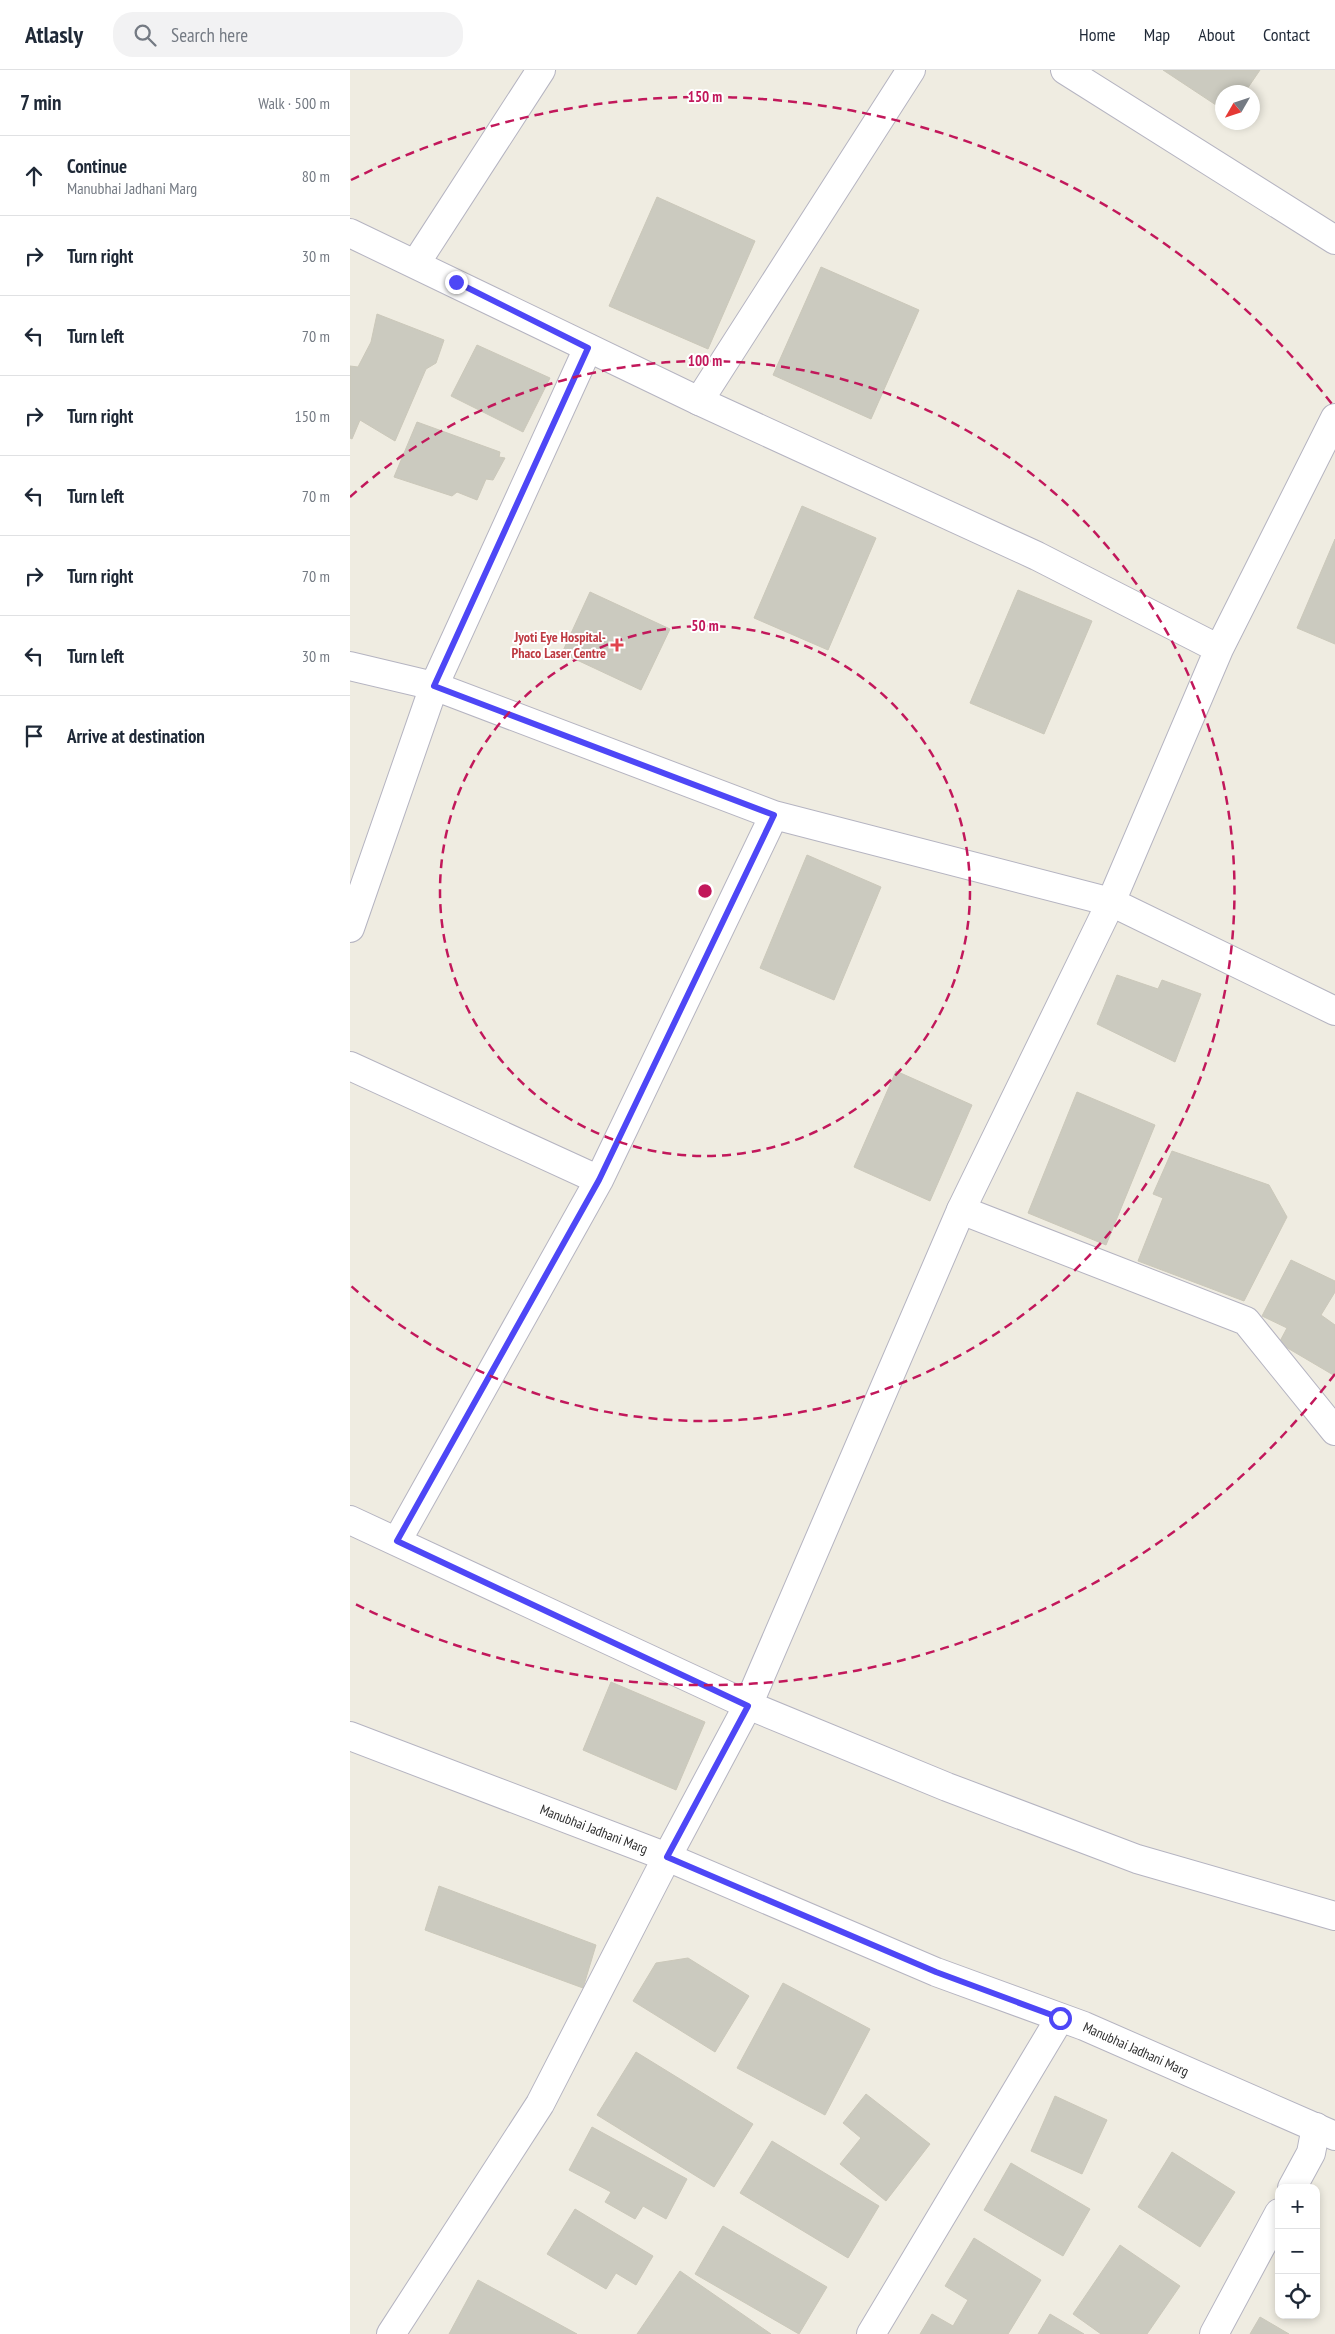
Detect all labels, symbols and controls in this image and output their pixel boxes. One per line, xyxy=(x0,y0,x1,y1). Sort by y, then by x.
search box xyxy=(113,12,463,57)
text: Atlasly xyxy=(25,19,83,50)
icon: search xyxy=(131,21,159,49)
text: Search here xyxy=(171,23,248,47)
text: Home xyxy=(1079,23,1116,46)
text: Map xyxy=(1144,23,1170,46)
text: About xyxy=(1198,23,1235,46)
text: Contact xyxy=(1263,23,1310,46)
north arrow xyxy=(1215,85,1260,130)
text: 150 m xyxy=(688,87,722,106)
text: 7 min xyxy=(20,89,62,116)
text: Walk · 500 m xyxy=(258,93,330,113)
text: Continue xyxy=(67,154,127,178)
icon: ahead xyxy=(20,162,48,190)
text: 80 m xyxy=(302,166,330,186)
text: Manubhai Jadhani Marg xyxy=(67,178,197,198)
icon: right xyxy=(20,242,48,270)
text: Turn right xyxy=(67,244,133,268)
text: 30 m xyxy=(302,246,330,266)
route end xyxy=(445,271,468,294)
icon: left xyxy=(20,322,48,350)
text: Turn left xyxy=(67,324,124,348)
text: 70 m xyxy=(302,326,330,346)
text: 100 m xyxy=(688,351,722,370)
icon: right xyxy=(20,402,48,430)
text: Turn right xyxy=(67,404,133,428)
text: 150 m xyxy=(295,406,330,426)
icon: left xyxy=(20,482,48,510)
text: Turn left xyxy=(67,484,124,508)
text: 70 m xyxy=(302,486,330,506)
icon: right xyxy=(20,562,48,590)
text: Turn right xyxy=(67,564,133,588)
text: 70 m xyxy=(302,566,330,586)
text: 50 m xyxy=(691,616,719,635)
place label: Jyoti Eye Hospital- Phaco Laser Centre xyxy=(512,628,606,662)
marker: Jyoti Eye Hospital- Phaco Laser Centre xyxy=(610,638,624,652)
icon: left xyxy=(20,642,48,670)
text: Turn left xyxy=(67,644,124,668)
text: 30 m xyxy=(302,646,330,666)
icon: arrive xyxy=(20,722,48,750)
text: Arrive at destination xyxy=(67,724,205,748)
centre of rings xyxy=(696,882,714,900)
street label: Manubhai Jadhani Marg xyxy=(538,1800,650,1858)
route start xyxy=(1049,2007,1072,2030)
street label: Manubhai Jadhani Marg xyxy=(1080,2018,1192,2080)
map controls xyxy=(1275,2184,1320,2319)
button: + xyxy=(1275,2184,1320,2229)
button: − xyxy=(1275,2229,1320,2274)
button: locate xyxy=(1275,2274,1320,2319)

